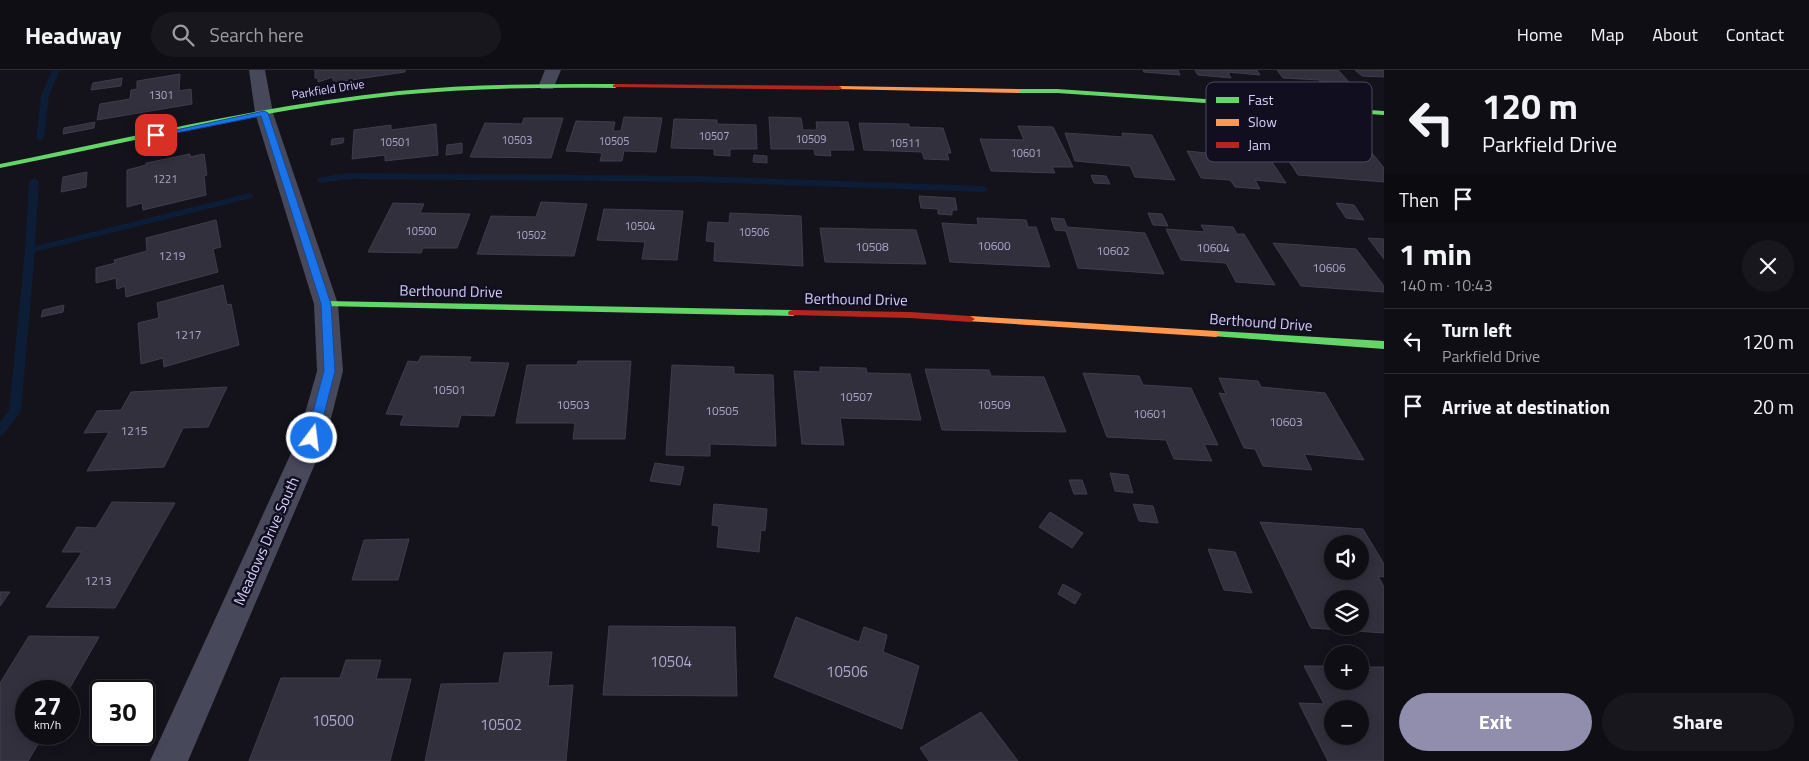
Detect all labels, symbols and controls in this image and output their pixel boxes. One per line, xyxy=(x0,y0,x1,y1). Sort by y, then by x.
search box xyxy=(151,12,501,57)
text: Headway xyxy=(25,17,121,53)
text: Search here xyxy=(209,20,304,49)
icon: search xyxy=(169,21,197,49)
text: Home xyxy=(1517,21,1563,48)
text: Map xyxy=(1591,21,1624,48)
text: About xyxy=(1652,21,1698,48)
text: Contact xyxy=(1726,21,1784,48)
street label: Parkfield Drive xyxy=(290,74,366,104)
text: 120 m xyxy=(1482,79,1578,133)
legend xyxy=(1206,82,1372,162)
house number: 1301 xyxy=(149,87,173,103)
text: Fast xyxy=(1248,89,1273,110)
icon: left xyxy=(1399,90,1464,155)
text: Slow xyxy=(1248,111,1277,132)
pin xyxy=(135,114,177,156)
icon: arrive xyxy=(142,121,170,149)
text: Parkfield Drive xyxy=(1482,127,1617,161)
house number: 10507 xyxy=(699,128,729,144)
house number: 10509 xyxy=(796,131,826,147)
house number: 10503 xyxy=(502,132,532,148)
house number: 10505 xyxy=(599,133,629,149)
house number: 10501 xyxy=(380,134,410,150)
text: Jam xyxy=(1248,134,1271,155)
house number: 10511 xyxy=(890,135,920,151)
house number: 10601 xyxy=(1011,145,1041,161)
house number: 1221 xyxy=(153,171,177,187)
text: Then xyxy=(1399,185,1439,214)
icon: arrive xyxy=(1449,185,1477,213)
house number: 10504 xyxy=(625,218,655,234)
house number: 10500 xyxy=(406,223,436,239)
house number: 10506 xyxy=(739,224,769,240)
house number: 10502 xyxy=(516,227,546,243)
text: 1 min xyxy=(1399,231,1472,277)
house number: 10600 xyxy=(977,236,1011,255)
house number: 10508 xyxy=(855,237,889,256)
house number: 10604 xyxy=(1196,238,1230,257)
button: close xyxy=(1742,240,1794,292)
house number: 10602 xyxy=(1096,241,1130,260)
house number: 1219 xyxy=(159,246,186,265)
house number: 10606 xyxy=(1312,258,1346,277)
text: 140 m · 10:43 xyxy=(1399,273,1493,297)
street label: Berthound Drive xyxy=(399,279,503,303)
street label: Berthound Drive xyxy=(804,287,908,311)
street label: Berthound Drive xyxy=(1209,307,1313,337)
text: Turn left xyxy=(1442,315,1512,344)
house number: 1217 xyxy=(175,325,201,344)
icon: left xyxy=(1399,327,1427,355)
text: 120 m xyxy=(1742,327,1794,356)
text: Parkfield Drive xyxy=(1442,344,1540,368)
house number: 10501 xyxy=(432,380,466,399)
house number: 10507 xyxy=(839,387,873,406)
icon: arrive xyxy=(1399,392,1427,420)
text: Arrive at destination xyxy=(1442,392,1610,421)
text: 20 m xyxy=(1753,392,1794,421)
house number: 10503 xyxy=(556,395,590,414)
house number: 10509 xyxy=(977,395,1011,414)
house number: 10505 xyxy=(705,401,739,420)
house number: 10601 xyxy=(1133,404,1167,423)
position arrow xyxy=(285,411,337,463)
house number: 10603 xyxy=(1269,412,1303,431)
house number: 1215 xyxy=(121,421,148,440)
street label: Meadows Drive South xyxy=(227,473,305,609)
map controls xyxy=(1324,535,1369,745)
button: sound xyxy=(1324,535,1369,580)
house number: 1213 xyxy=(85,571,111,590)
button: layers xyxy=(1324,590,1369,635)
button: + xyxy=(1324,645,1369,690)
house number: 10504 xyxy=(650,650,692,673)
house number: 10506 xyxy=(826,660,868,683)
speed limit sign: 30 xyxy=(90,680,155,745)
text: 27 xyxy=(33,687,62,725)
button: Exit xyxy=(1399,693,1592,751)
button: Share xyxy=(1602,693,1794,751)
button: − xyxy=(1324,700,1369,745)
house number: 10500 xyxy=(312,709,354,732)
house number: 10502 xyxy=(480,713,522,736)
text: km/h xyxy=(34,715,61,734)

